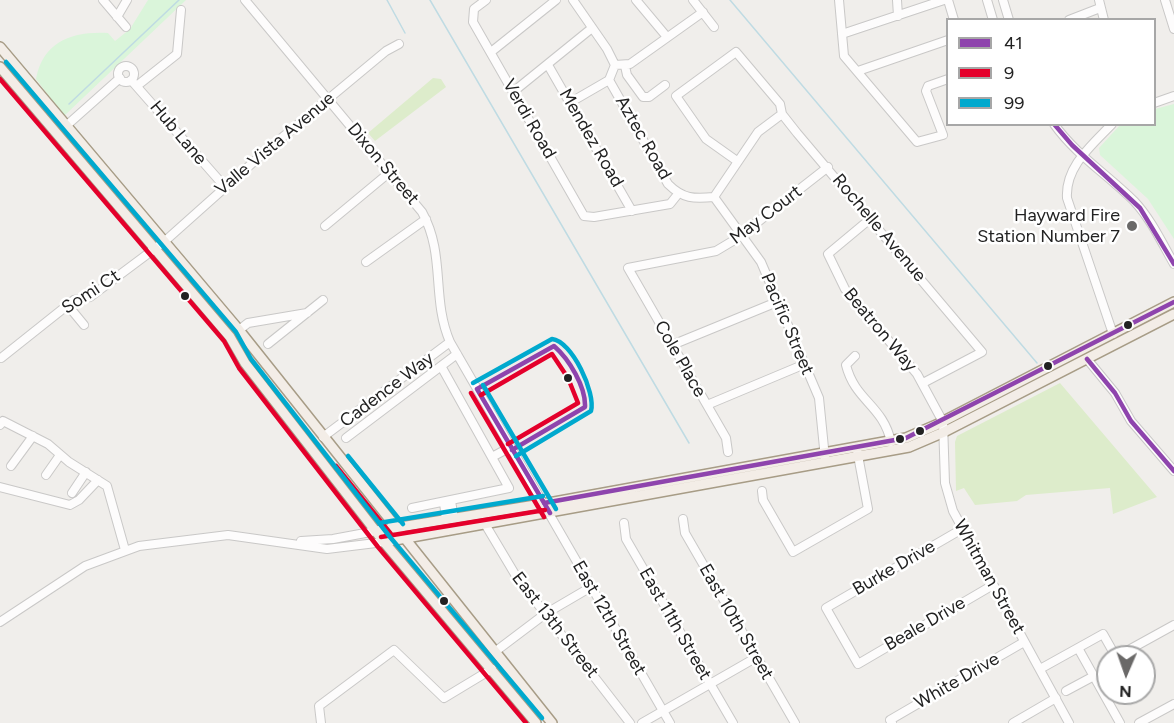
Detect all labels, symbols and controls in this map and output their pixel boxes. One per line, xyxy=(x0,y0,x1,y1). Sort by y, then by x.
legend xyxy=(946,18,1156,126)
text: 41 xyxy=(1004,32,1023,54)
text: 9 xyxy=(1004,62,1014,84)
street label: Verdi Road xyxy=(498,75,560,163)
street label: Mendez Road xyxy=(554,85,628,191)
street label: Valle Vista Avenue xyxy=(211,88,339,200)
street label: Aztec Road xyxy=(610,92,676,184)
text: 99 xyxy=(1004,92,1024,114)
street label: Hub Lane xyxy=(145,97,211,169)
street label: Dixon Street xyxy=(342,119,424,209)
street label: Rochelle Avenue xyxy=(828,170,930,286)
street label: May Court xyxy=(726,181,806,249)
place label: Hayward Fire Station Number 7 xyxy=(977,205,1120,248)
marker: Hayward Fire Station Number 7 xyxy=(1125,219,1139,233)
street label: Somi Ct xyxy=(58,265,124,319)
street label: Pacific Street xyxy=(756,270,818,378)
street label: Beatron Way xyxy=(839,284,921,376)
unlabelled marker xyxy=(179,290,191,302)
street label: Cole Place xyxy=(649,317,711,401)
unlabelled marker xyxy=(1122,319,1134,331)
street label: Cadence Way xyxy=(336,348,438,432)
unlabelled marker xyxy=(1042,360,1054,372)
unlabelled marker xyxy=(562,372,574,384)
unlabelled marker xyxy=(914,425,926,437)
unlabelled marker xyxy=(894,433,906,445)
street label: Whitman Street xyxy=(949,516,1029,638)
street label: Burke Drive xyxy=(849,536,939,600)
street label: East 12th Street xyxy=(567,557,651,679)
street label: East 10th Street xyxy=(694,560,778,684)
street label: East 11th Street xyxy=(634,564,716,684)
street label: East 13th Street xyxy=(507,568,603,682)
street label: Beale Drive xyxy=(881,592,969,656)
unlabelled marker xyxy=(438,595,450,607)
north arrow xyxy=(1096,645,1156,705)
street label: White Drive xyxy=(911,648,1003,714)
text: N xyxy=(1119,682,1132,701)

